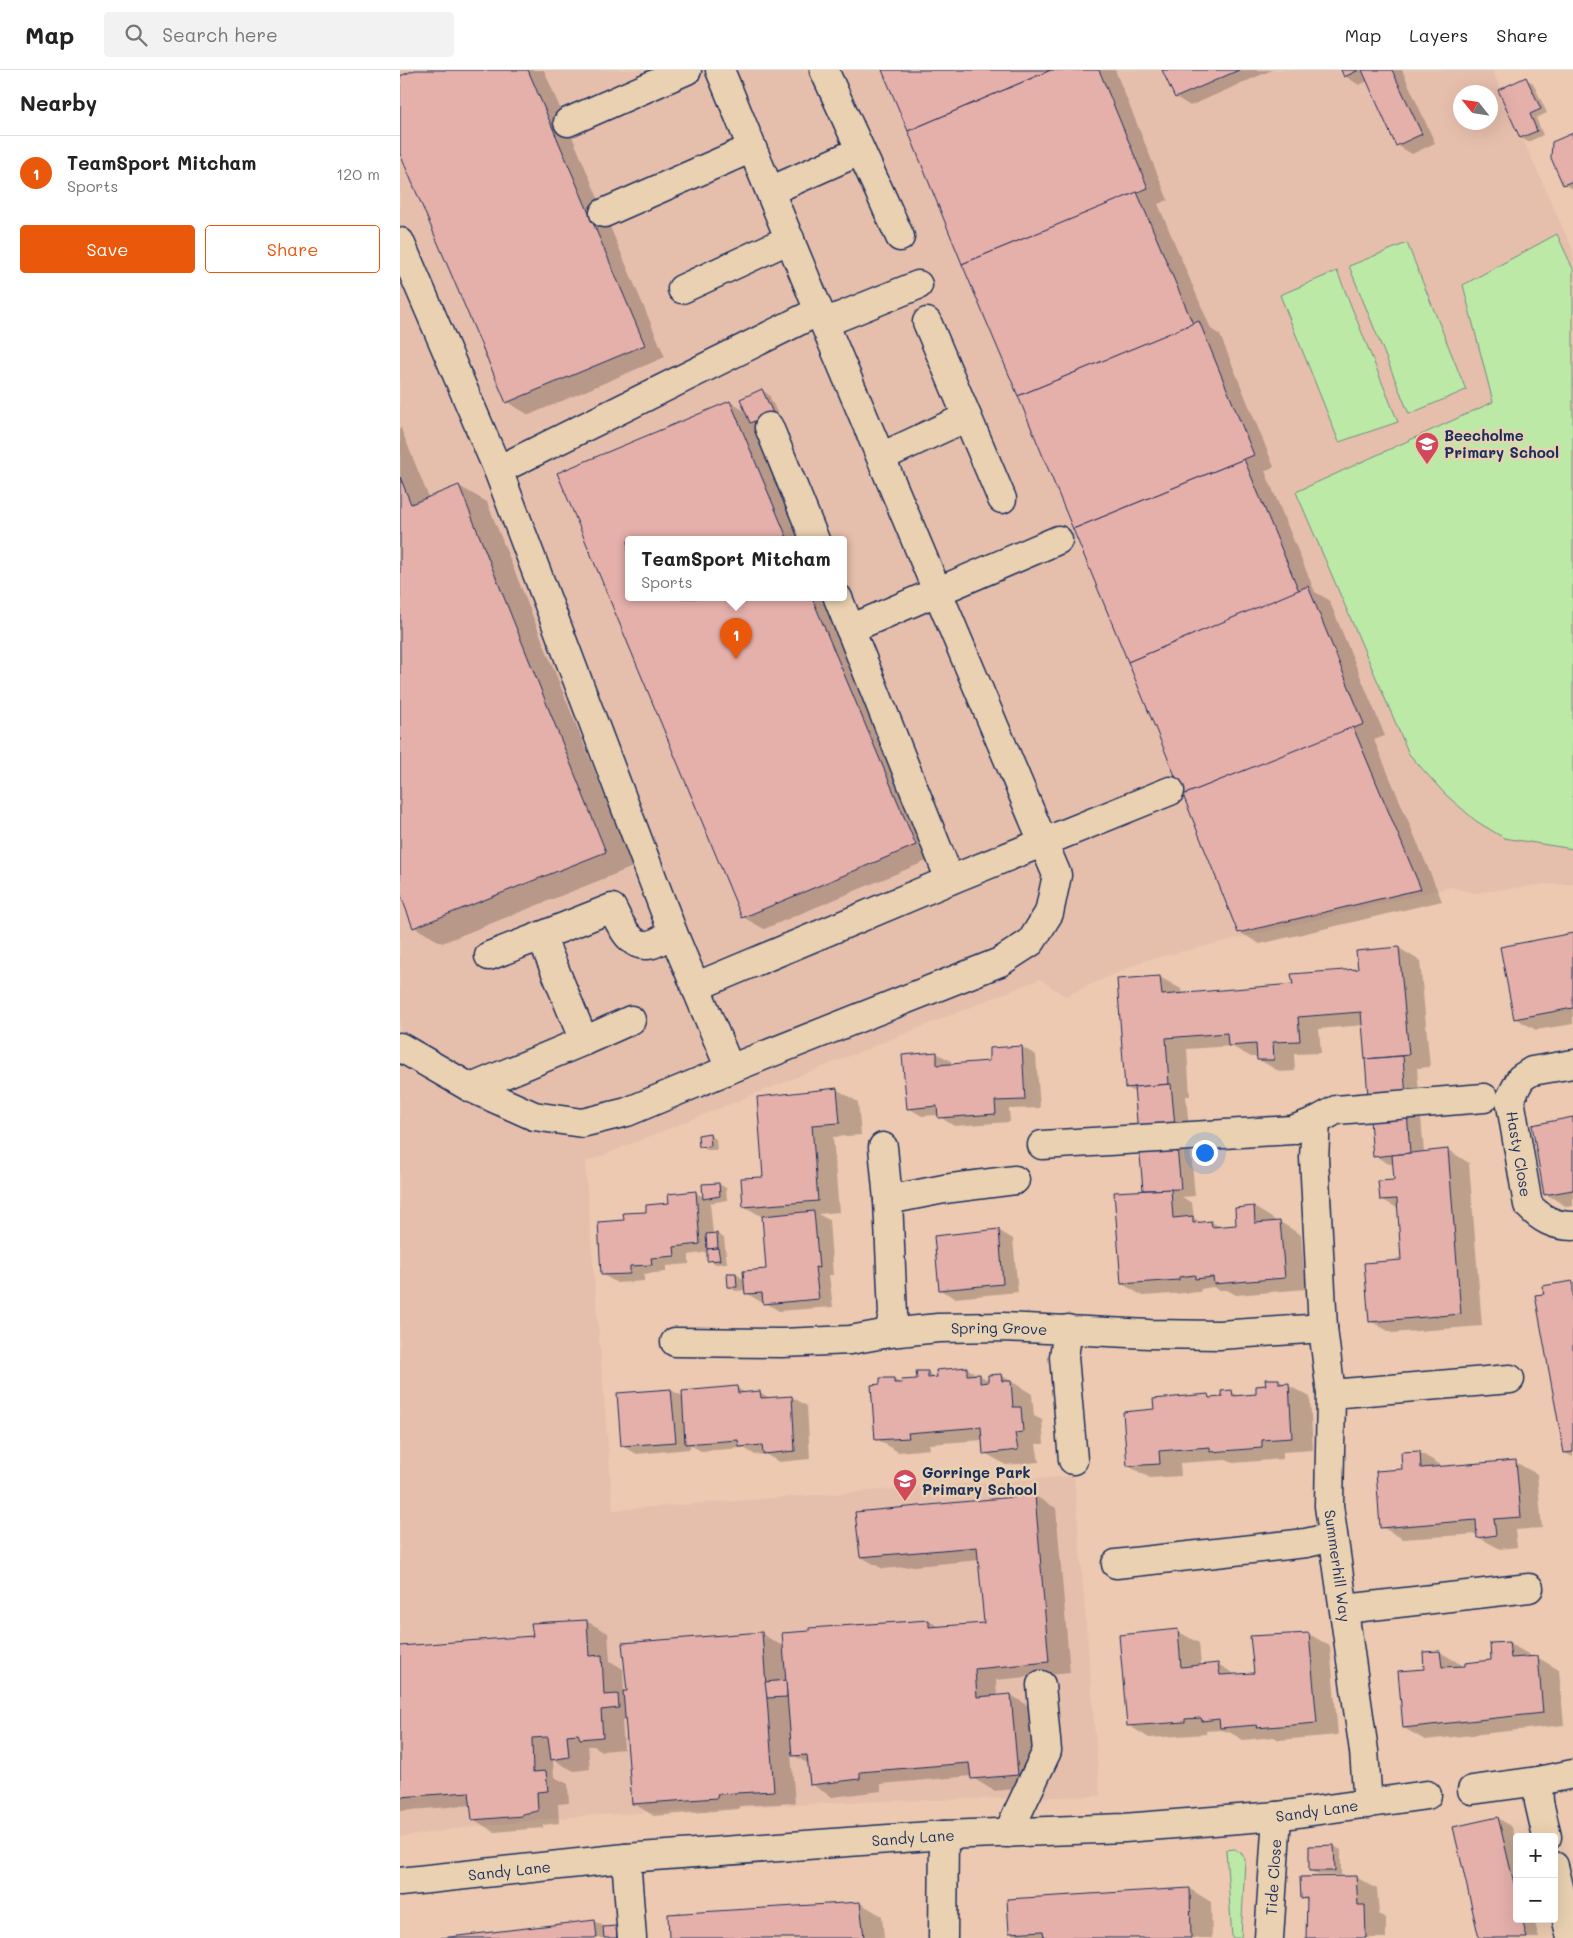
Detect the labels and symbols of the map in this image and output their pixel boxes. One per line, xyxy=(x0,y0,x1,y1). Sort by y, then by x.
north arrow xyxy=(1453,85,1498,130)
place label: Beecholme Primary School xyxy=(1444,425,1559,462)
school or university icon: Beecholme Primary School xyxy=(1414,431,1440,465)
pin: 1 xyxy=(720,618,752,659)
street label: Hasty Close xyxy=(1502,1110,1536,1198)
your location xyxy=(1192,1140,1218,1166)
street label: Spring Grove xyxy=(951,1317,1048,1339)
place label: Gorringe Park Primary School xyxy=(922,1462,1037,1499)
school or university icon: Gorringe Park Primary School xyxy=(892,1468,918,1502)
street label: Summerhill Way xyxy=(1320,1509,1356,1624)
street label: Sandy Lane xyxy=(1274,1795,1359,1826)
street label: Sandy Lane xyxy=(871,1825,955,1850)
street label: Tide Close xyxy=(1261,1838,1285,1916)
street label: Sandy Lane xyxy=(467,1856,552,1885)

